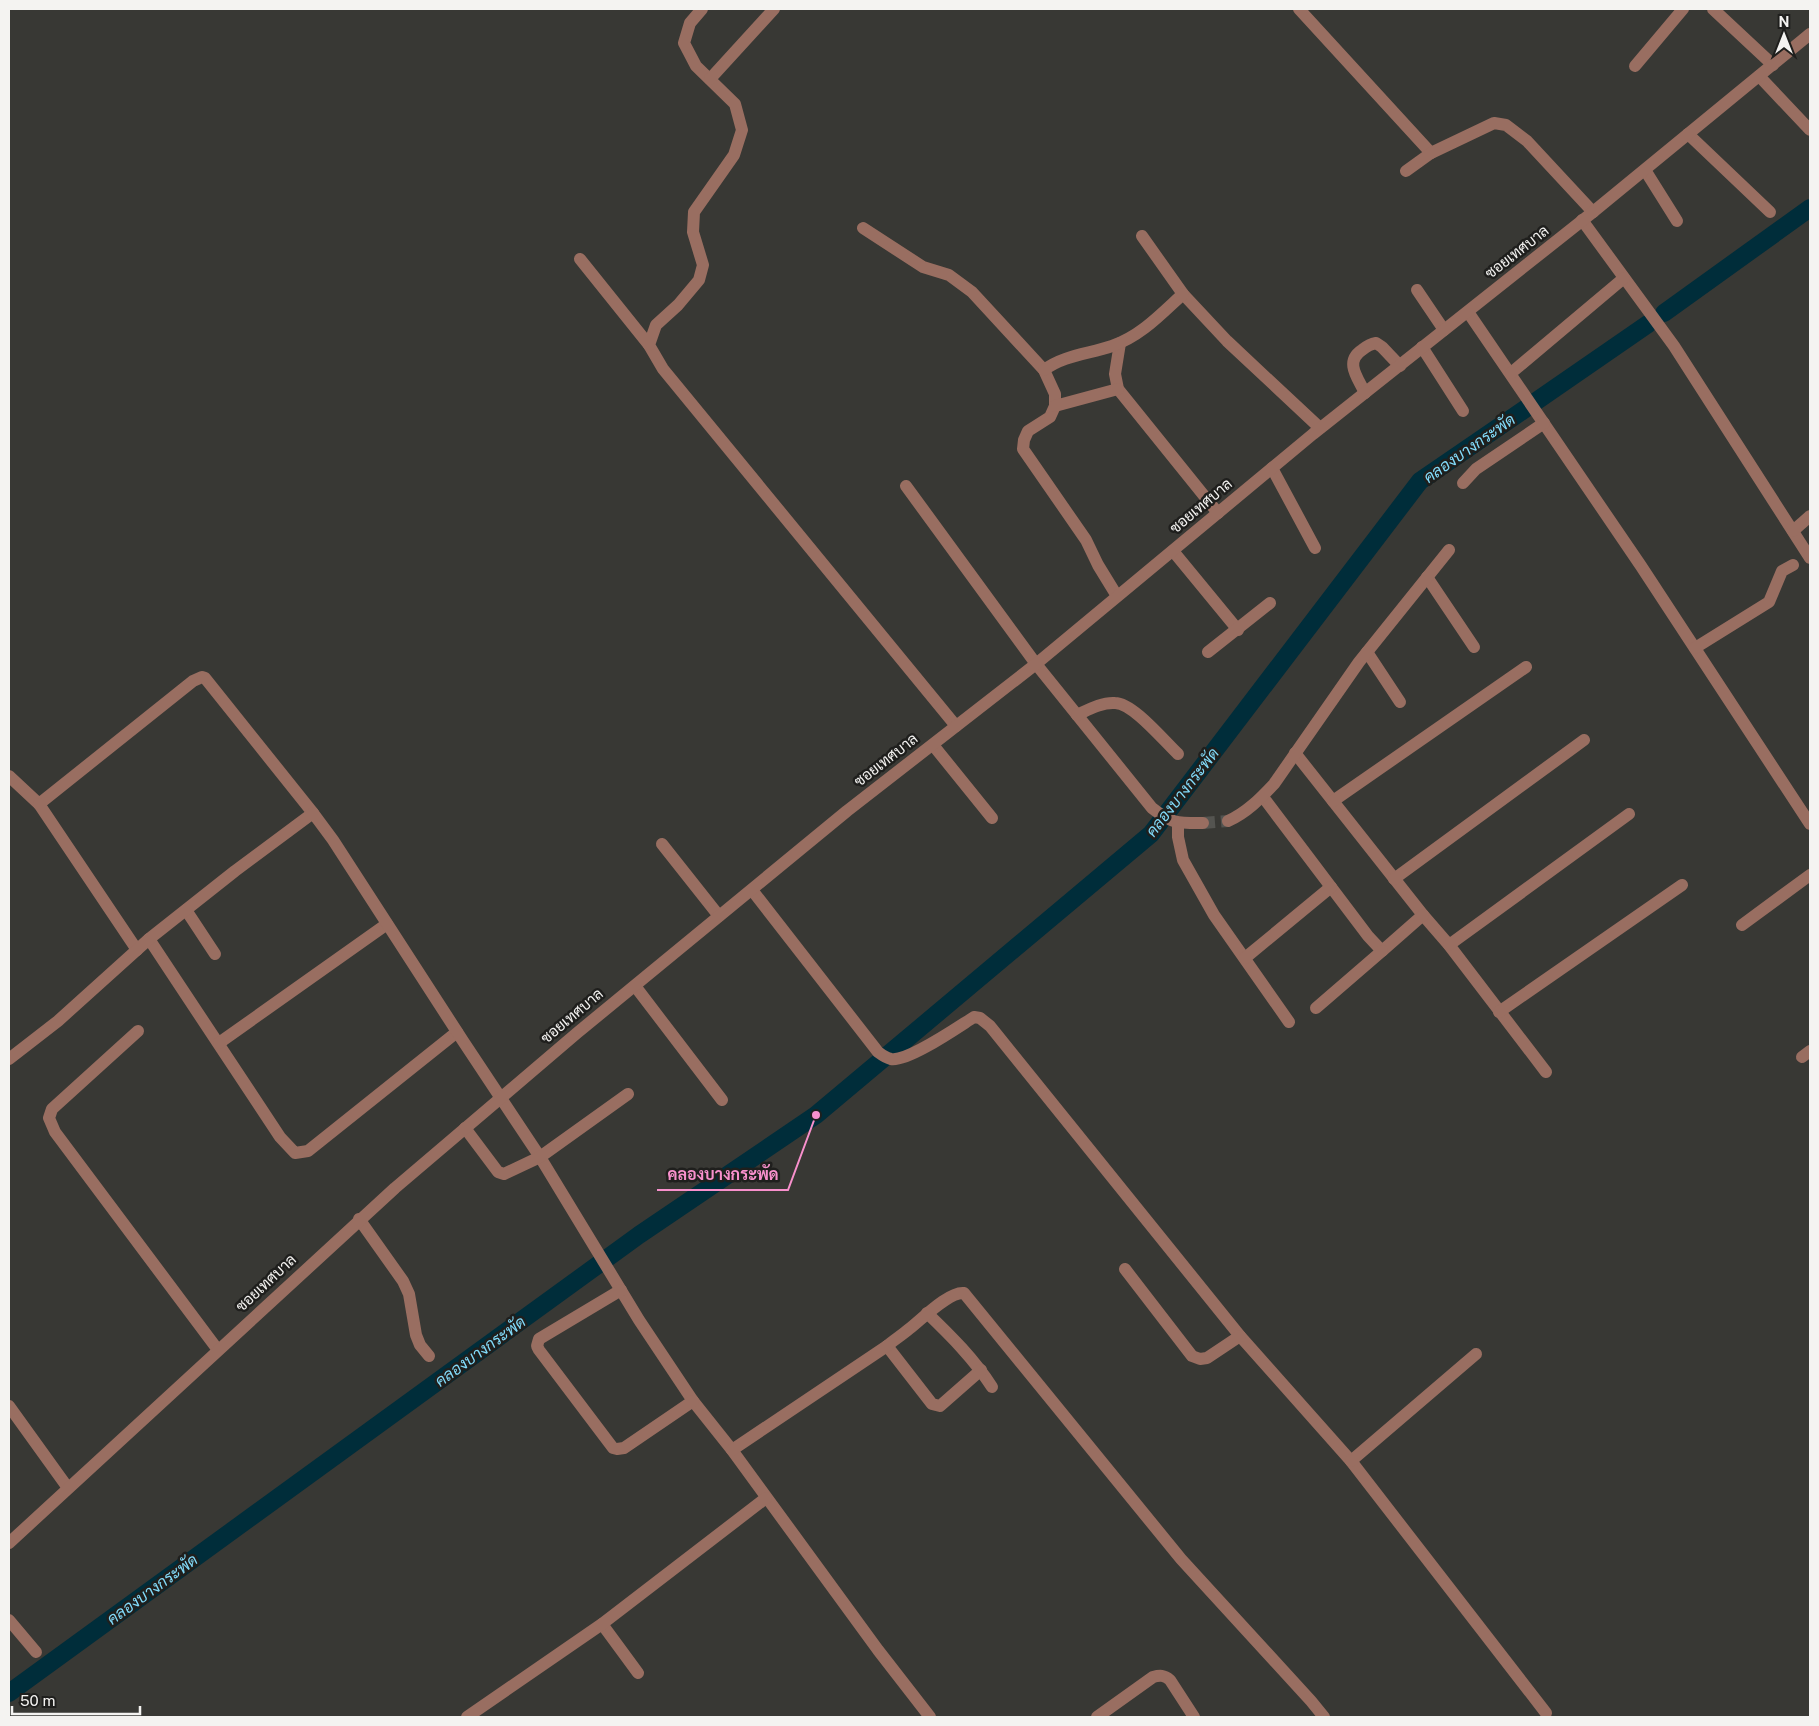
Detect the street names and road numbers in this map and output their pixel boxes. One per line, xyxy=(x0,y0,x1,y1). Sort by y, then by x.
street label: ซอยเทศบาล xyxy=(1482,222,1552,282)
street label: ซอยเทศบาล xyxy=(1166,475,1235,536)
street label: ซอยเทศบาล xyxy=(851,730,921,790)
street label: ซอยเทศบาล xyxy=(537,985,606,1046)
street label: ซอยเทศบาล xyxy=(232,1251,299,1315)

